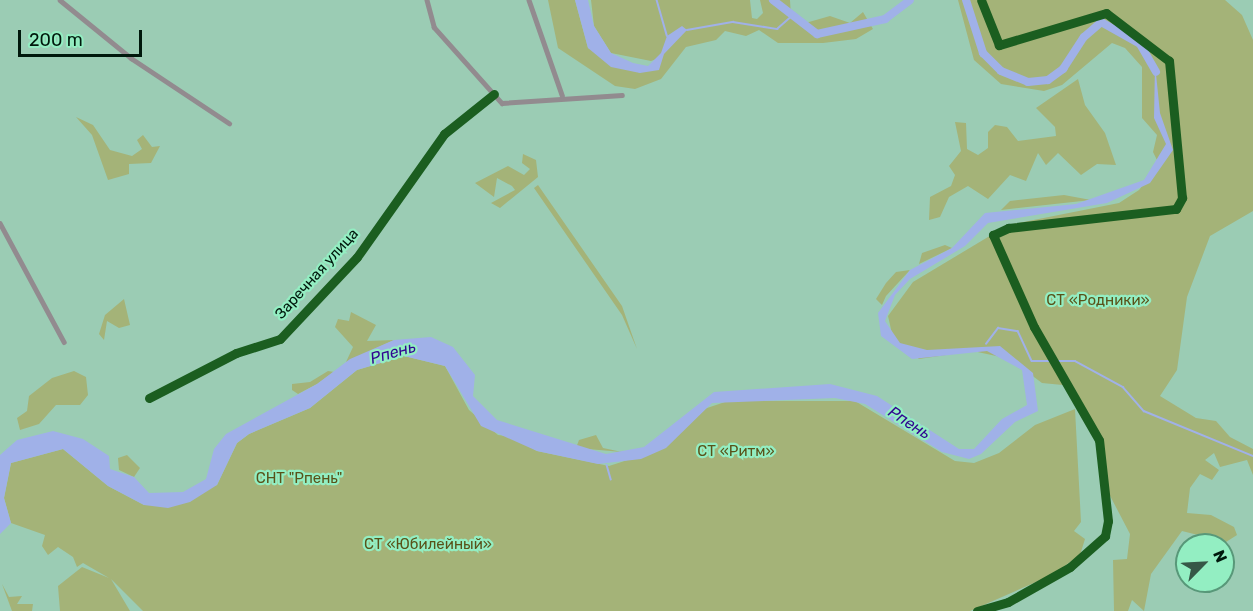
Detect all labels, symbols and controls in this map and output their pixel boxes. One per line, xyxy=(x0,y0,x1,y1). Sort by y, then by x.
scale bar xyxy=(21,18,146,56)
text: 200 m xyxy=(29,29,83,51)
street label: Заречная улица xyxy=(272,225,362,323)
park label: СТ «Родники» xyxy=(1046,292,1150,310)
water label: Рпень xyxy=(368,337,418,369)
water label: Рпень xyxy=(884,402,934,444)
park label: СТ «Ритм» xyxy=(697,443,775,461)
park label: СНТ "Рпень" xyxy=(256,470,342,488)
north arrow xyxy=(1175,533,1235,593)
park label: СТ «Юбилейный» xyxy=(364,536,492,554)
text: N xyxy=(1209,547,1231,565)

